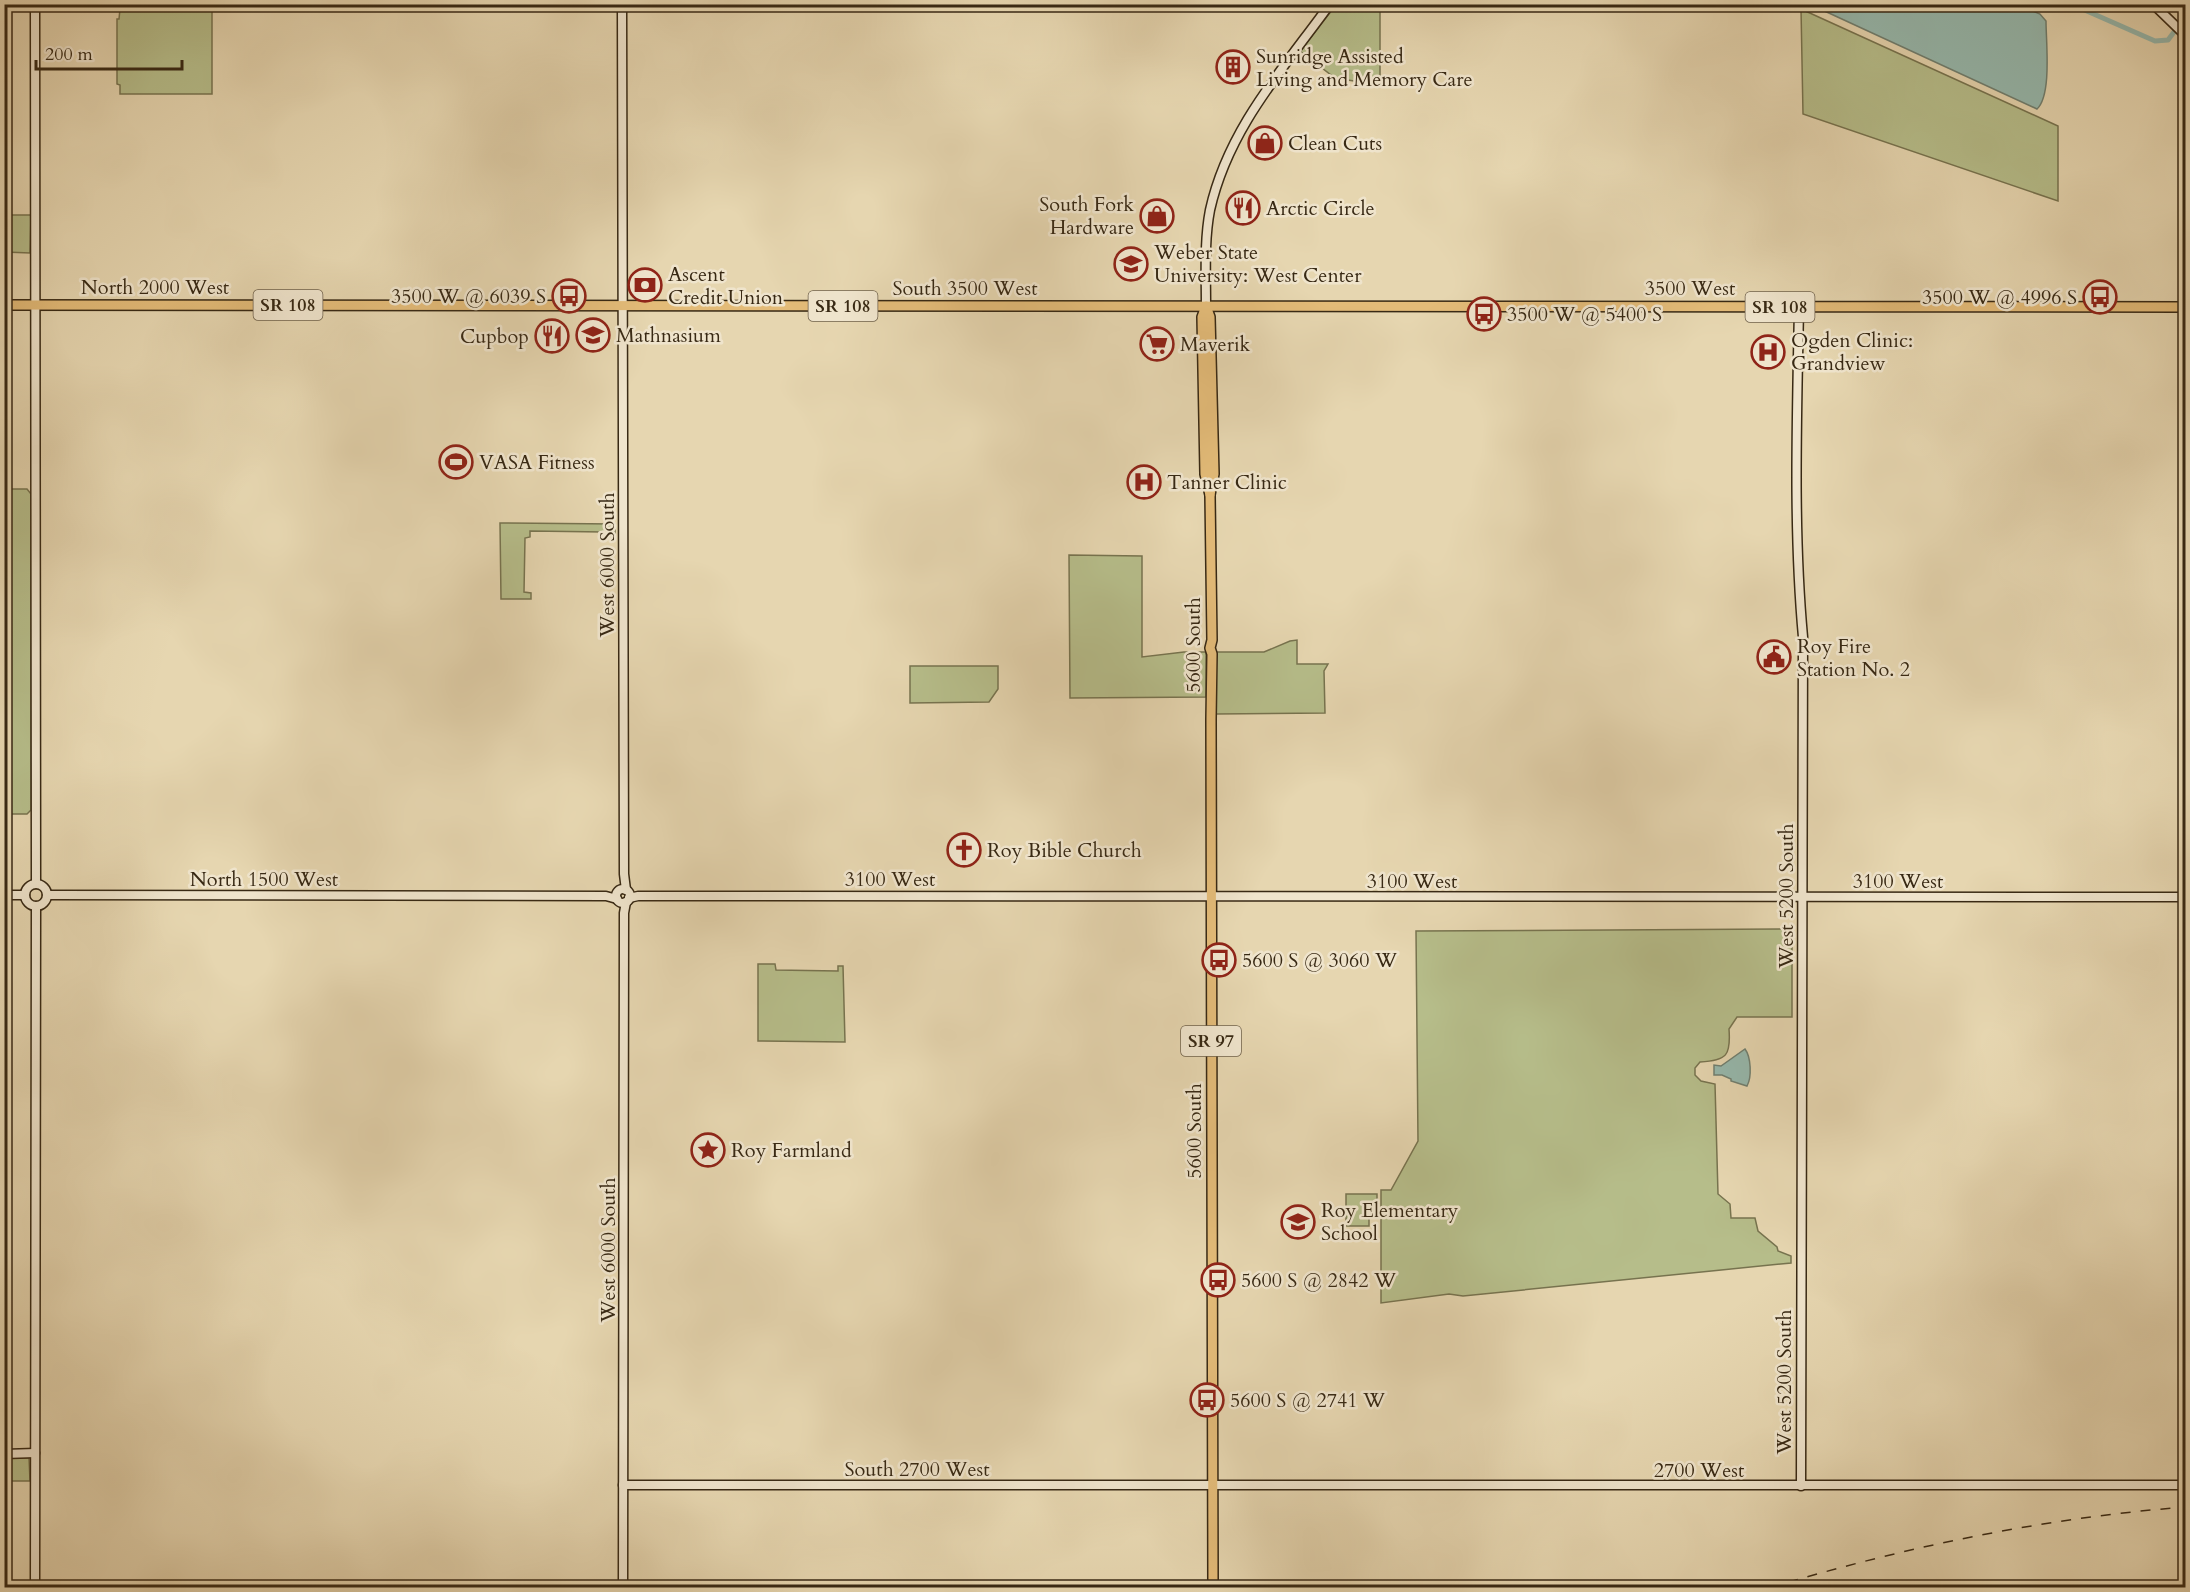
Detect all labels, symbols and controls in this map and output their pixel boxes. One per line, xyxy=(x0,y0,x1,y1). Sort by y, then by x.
scale bar xyxy=(36,33,182,71)
text: 200 m xyxy=(45,42,93,67)
place label: Sunridge Assisted Living and Memory Care xyxy=(1256,43,1473,93)
building icon: Sunridge Assisted Living and Memory Care xyxy=(1215,49,1251,85)
shop icon: Clean Cuts xyxy=(1247,125,1283,161)
place label: Clean Cuts xyxy=(1288,130,1382,157)
restaurant icon: Arctic Circle xyxy=(1225,190,1261,226)
place label: South Fork Hardware xyxy=(1039,191,1134,241)
place label: Arctic Circle xyxy=(1266,195,1375,222)
shop icon: South Fork Hardware xyxy=(1139,198,1175,234)
place label: Weber State University: West Center xyxy=(1153,239,1362,289)
school or university icon: Weber State University: West Center xyxy=(1113,246,1149,282)
place label: Ascent Credit Union xyxy=(668,261,784,311)
bank icon: Ascent Credit Union xyxy=(627,267,663,303)
street label: North 2000 West xyxy=(81,274,230,301)
street label: South 3500 West xyxy=(893,275,1038,302)
street label: 3500 West xyxy=(1645,275,1736,302)
bus stop icon: 3500 W @ 6039 S xyxy=(551,278,587,314)
bus stop icon: 3500 W @ 4996 S xyxy=(2082,279,2118,315)
place label: 3500 W @ 6039 S xyxy=(391,283,546,310)
place label: 3500 W @ 4996 S xyxy=(1922,284,2077,311)
road number: SR 108 xyxy=(254,290,322,320)
road number: SR 108 xyxy=(808,291,878,321)
road number: SR 108 xyxy=(1746,292,1814,322)
bus stop icon: 3500 W @ 5400 S xyxy=(1466,296,1502,332)
place label: 3500 W @ 5400 S xyxy=(1507,301,1662,328)
school or university icon: Mathnasium xyxy=(575,317,611,353)
restaurant icon: Cupbop xyxy=(534,318,570,354)
place label: Mathnasium xyxy=(616,322,721,349)
place label: Cupbop xyxy=(460,323,529,350)
supermarket icon: Maverik xyxy=(1139,326,1175,362)
place label: Ogden Clinic: Grandview xyxy=(1791,327,1913,377)
place label: Maverik xyxy=(1180,331,1251,358)
hospital icon: Ogden Clinic: Grandview xyxy=(1750,334,1786,370)
sports icon: VASA Fitness xyxy=(438,444,474,480)
place label: VASA Fitness xyxy=(479,449,595,476)
hospital icon: Tanner Clinic xyxy=(1126,464,1162,500)
place label: Tanner Clinic xyxy=(1167,469,1287,496)
street label: West 6000 South xyxy=(594,492,621,639)
street label: 5600 South xyxy=(1180,597,1207,693)
place label: Roy Fire Station No. 2 xyxy=(1797,633,1910,683)
public building icon: Roy Fire Station No. 2 xyxy=(1756,639,1792,675)
street label: West 5200 South xyxy=(1773,823,1800,970)
church icon: Roy Bible Church xyxy=(946,832,982,868)
place label: Roy Bible Church xyxy=(987,837,1142,864)
street label: North 1500 West xyxy=(190,866,339,893)
street label: 3100 West xyxy=(845,866,936,893)
street label: 3100 West xyxy=(1367,868,1458,895)
street label: 3100 West xyxy=(1853,868,1944,895)
bus stop icon: 5600 S @ 3060 W xyxy=(1201,942,1237,978)
place label: 5600 S @ 3060 W xyxy=(1242,947,1398,974)
road number: SR 97 xyxy=(1181,1026,1241,1056)
street label: 5600 South xyxy=(1181,1083,1208,1179)
place icon: Roy Farmland xyxy=(690,1132,726,1168)
place label: Roy Farmland xyxy=(731,1137,852,1164)
street label: West 6000 South xyxy=(595,1177,622,1324)
place label: Roy Elementary School xyxy=(1321,1197,1459,1247)
school or university icon: Roy Elementary School xyxy=(1280,1204,1316,1240)
bus stop icon: 5600 S @ 2842 W xyxy=(1200,1262,1236,1298)
place label: 5600 S @ 2842 W xyxy=(1241,1267,1397,1294)
street label: West 5200 South xyxy=(1771,1309,1798,1456)
bus stop icon: 5600 S @ 2741 W xyxy=(1189,1382,1225,1418)
place label: 5600 S @ 2741 W xyxy=(1230,1387,1386,1414)
street label: South 2700 West xyxy=(845,1456,990,1483)
street label: 2700 West xyxy=(1654,1457,1745,1484)

